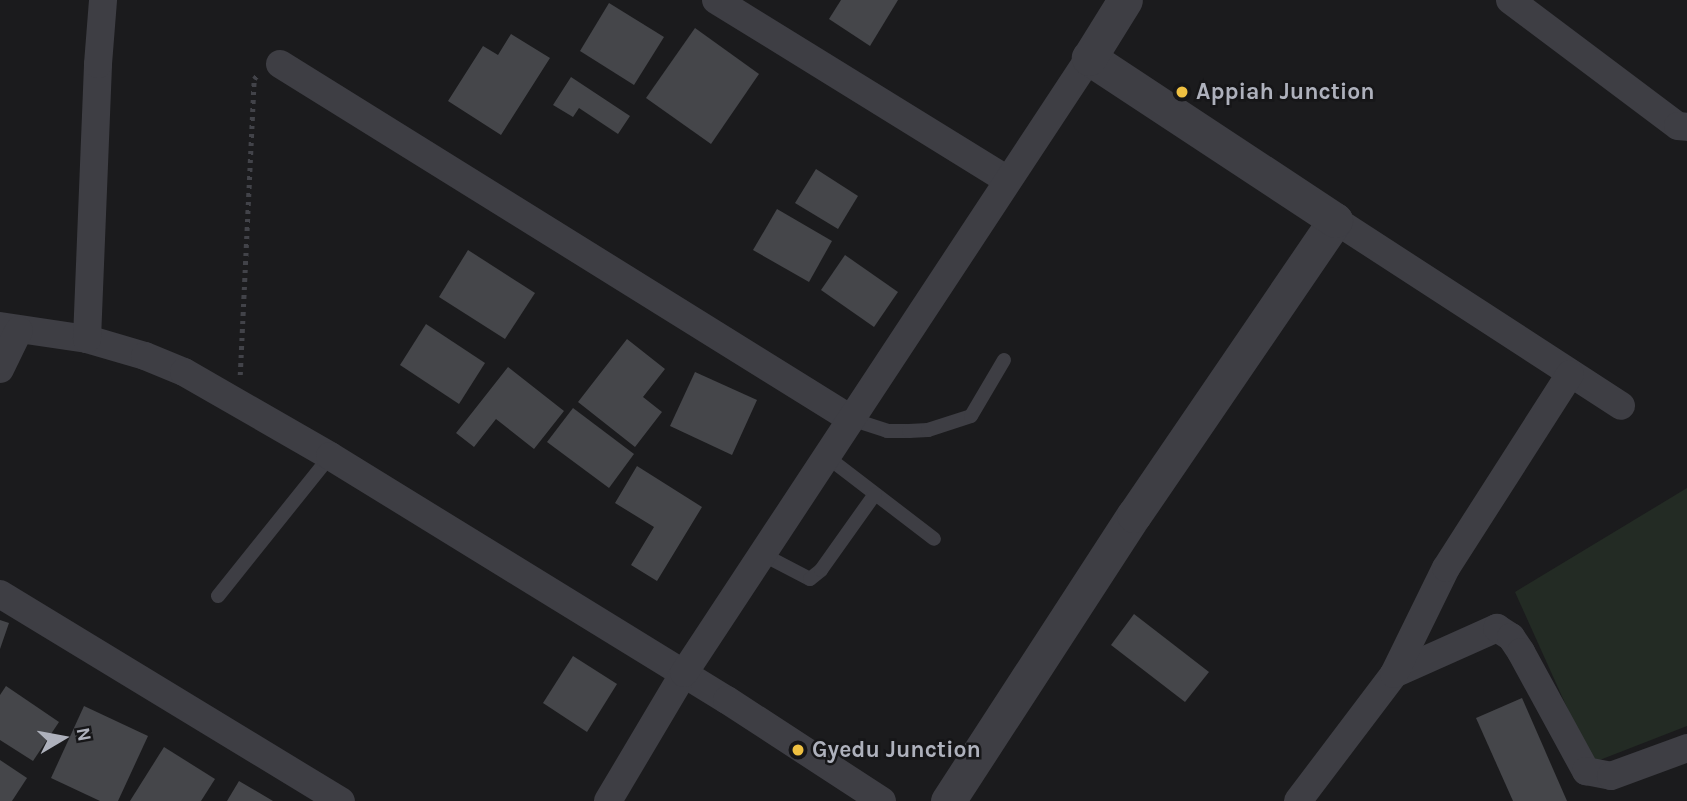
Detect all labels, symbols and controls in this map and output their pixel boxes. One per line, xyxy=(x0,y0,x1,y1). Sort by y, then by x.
place label: Appiah Junction xyxy=(1196,78,1375,106)
marker: Appiah Junction xyxy=(1174,84,1190,100)
north arrow xyxy=(28,703,98,773)
text: N xyxy=(72,726,96,743)
place label: Gyedu Junction xyxy=(812,736,981,764)
marker: Gyedu Junction xyxy=(790,742,806,758)

